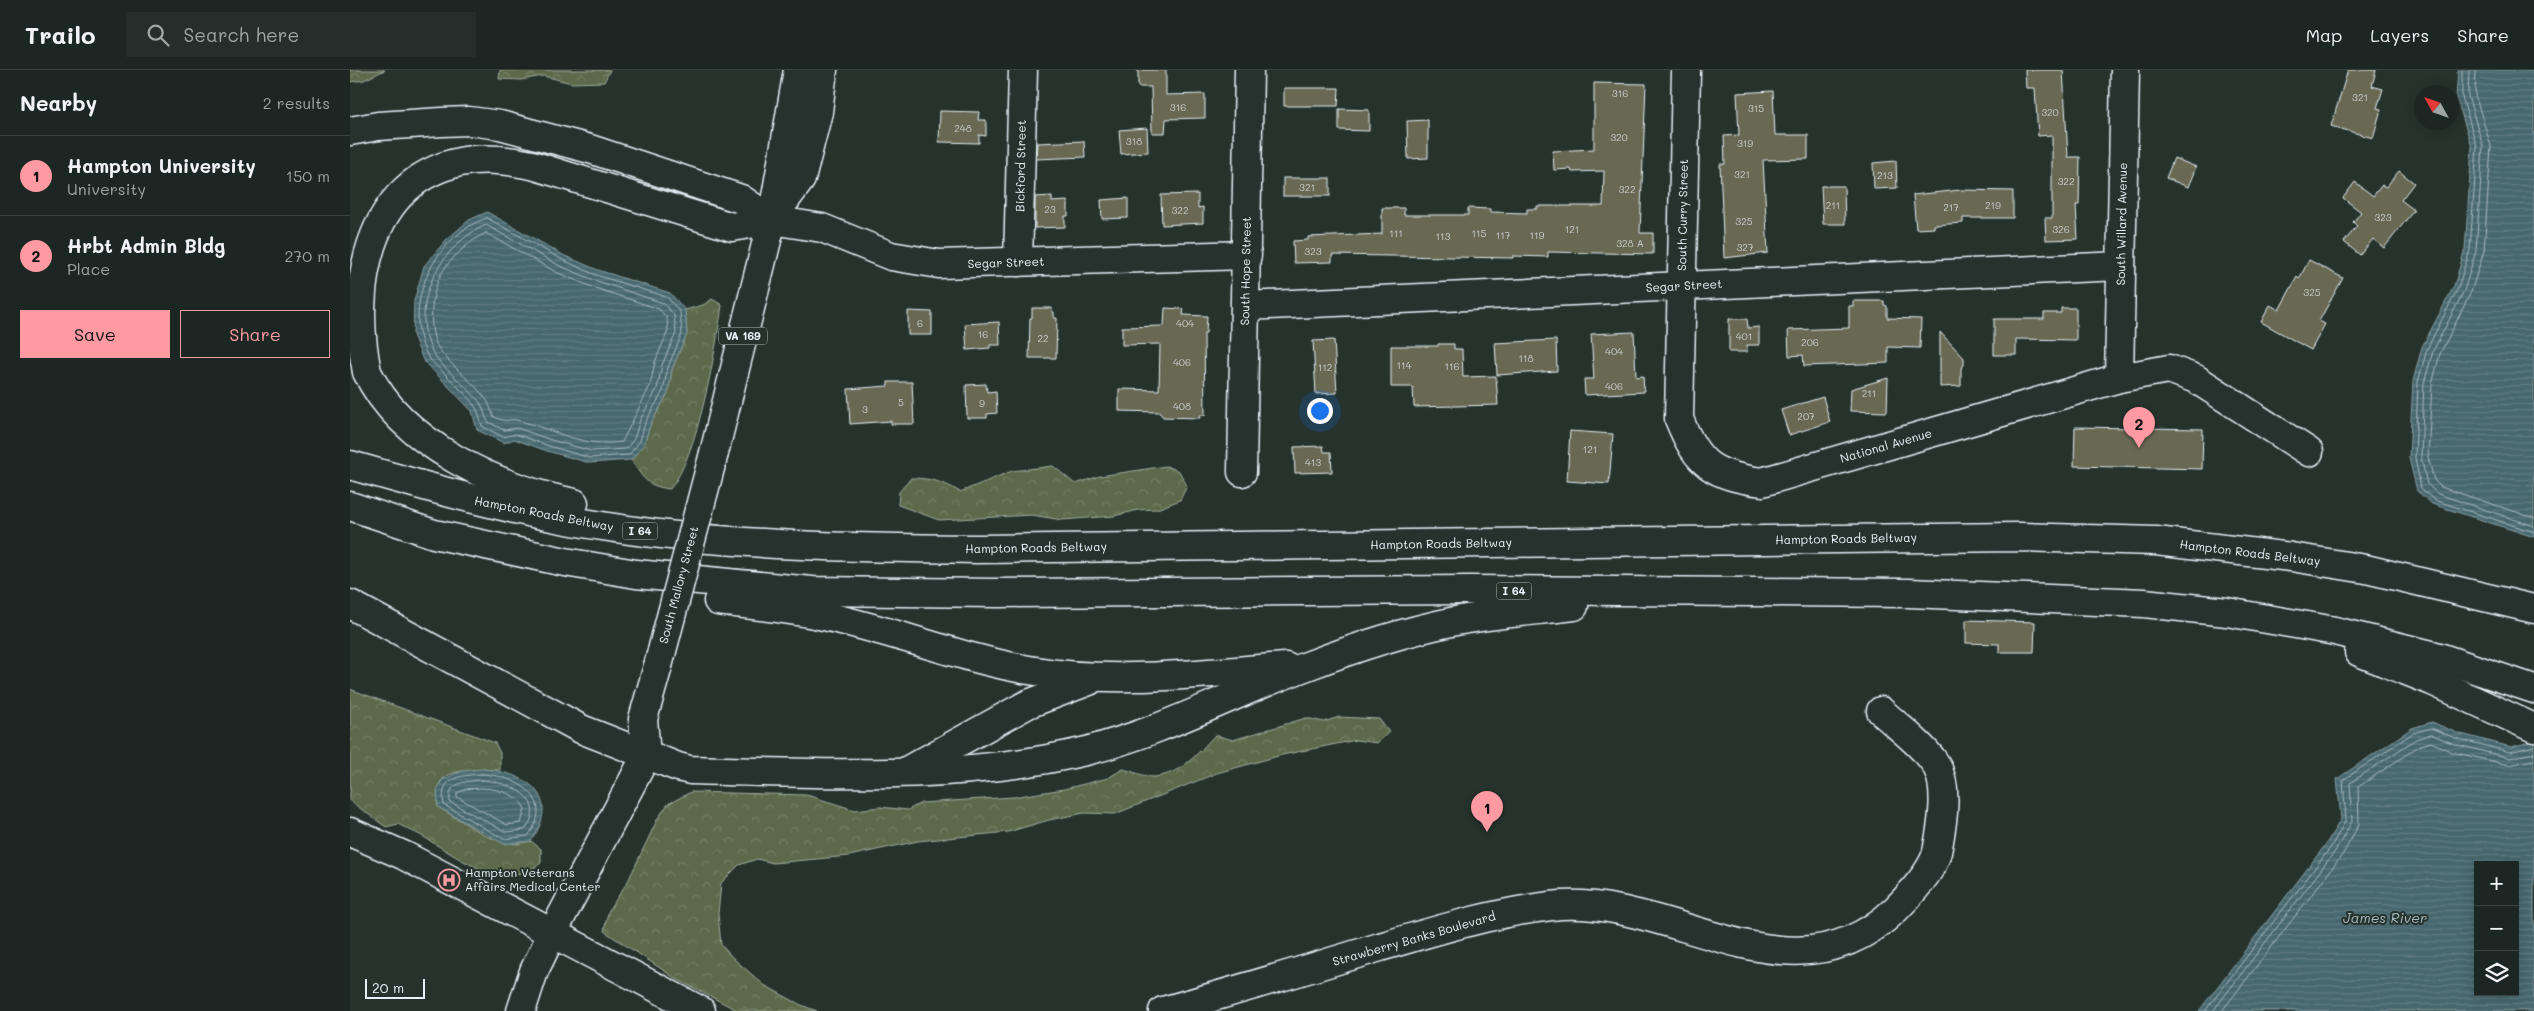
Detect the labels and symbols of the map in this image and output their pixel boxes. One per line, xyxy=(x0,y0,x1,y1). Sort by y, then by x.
north arrow xyxy=(2414,85,2459,130)
house number: 316 xyxy=(1612,86,1628,100)
house number: 321 xyxy=(2352,90,2368,104)
house number: 316 xyxy=(1170,100,1186,114)
house number: 315 xyxy=(1748,101,1764,115)
house number: 320 xyxy=(2041,105,2059,119)
street label: Bickford Street xyxy=(1011,120,1029,212)
house number: 248 xyxy=(954,121,972,135)
house number: 320 xyxy=(1610,130,1628,144)
house number: 318 xyxy=(1126,134,1142,148)
house number: 319 xyxy=(1737,136,1753,150)
street label: South Curry Street xyxy=(1673,159,1691,271)
street label: South Willard Avenue xyxy=(2112,162,2130,286)
house number: 321 xyxy=(1734,167,1750,181)
house number: 213 xyxy=(1877,168,1893,182)
house number: 322 xyxy=(2058,174,2075,188)
house number: 321 xyxy=(1299,180,1315,194)
house number: 322 xyxy=(1619,182,1636,196)
house number: 211 xyxy=(1826,198,1840,212)
house number: 219 xyxy=(1985,198,2001,212)
house number: 217 xyxy=(1943,200,1959,214)
house number: 23 xyxy=(1044,202,1056,216)
house number: 322 xyxy=(1172,203,1189,217)
house number: 323 xyxy=(2374,210,2392,224)
house number: 325 xyxy=(1735,214,1753,228)
street label: South Hope Street xyxy=(1236,216,1254,326)
house number: 121 xyxy=(1565,222,1579,236)
house number: 326 xyxy=(2052,222,2070,236)
house number: 111 xyxy=(1389,226,1403,240)
house number: 115 xyxy=(1472,226,1487,240)
house number: 117 xyxy=(1496,228,1511,242)
house number: 119 xyxy=(1530,228,1545,242)
house number: 113 xyxy=(1436,229,1451,243)
house number: 328 A xyxy=(1616,236,1644,250)
house number: 327 xyxy=(1737,240,1754,254)
house number: 323 xyxy=(1304,244,1322,258)
street label: Segar Street xyxy=(967,253,1045,271)
street label: Segar Street xyxy=(1645,275,1723,295)
house number: 325 xyxy=(2303,285,2321,299)
house number: 6 xyxy=(917,316,923,330)
house number: 404 xyxy=(1176,316,1194,330)
house number: 16 xyxy=(978,327,988,341)
road number: VA 169 xyxy=(719,328,767,344)
house number: 401 xyxy=(1736,329,1752,343)
house number: 22 xyxy=(1037,331,1049,345)
house number: 206 xyxy=(1801,335,1819,349)
house number: 404 xyxy=(1605,344,1623,358)
house number: 118 xyxy=(1519,351,1534,365)
house number: 406 xyxy=(1173,355,1191,369)
house number: 114 xyxy=(1397,358,1412,372)
house number: 116 xyxy=(1445,359,1459,373)
house number: 112 xyxy=(1318,360,1332,374)
house number: 406 xyxy=(1605,379,1623,393)
house number: 211 xyxy=(1862,386,1876,400)
house number: 5 xyxy=(898,395,904,409)
house number: 9 xyxy=(979,396,985,410)
your location xyxy=(1307,398,1333,424)
house number: 408 xyxy=(1173,399,1191,413)
house number: 3 xyxy=(862,402,868,416)
pin: 2 xyxy=(2123,407,2155,448)
house number: 207 xyxy=(1797,409,1815,423)
street label: National Avenue xyxy=(1838,424,1934,466)
house number: 121 xyxy=(1583,442,1597,456)
house number: 413 xyxy=(1305,455,1321,469)
street label: Hampton Roads Beltway xyxy=(473,492,615,534)
road number: I 64 xyxy=(622,522,658,540)
street label: South Mallory Street xyxy=(655,524,701,645)
street label: Hampton Roads Beltway xyxy=(1775,529,1917,547)
street label: Hampton Roads Beltway xyxy=(1370,534,1512,552)
street label: Hampton Roads Beltway xyxy=(2179,535,2321,569)
street label: Hampton Roads Beltway xyxy=(965,538,1107,556)
road number: I 64 xyxy=(1496,582,1532,600)
pin: 1 xyxy=(1471,791,1503,832)
place label: Hampton Veterans Affairs Medical Center xyxy=(465,864,601,894)
hospital icon: Hampton Veterans Affairs Medical Center xyxy=(437,868,461,892)
street label: Strawberry Banks Boulevard xyxy=(1330,907,1497,969)
water label: James River xyxy=(2343,908,2427,927)
scale bar xyxy=(365,976,425,999)

